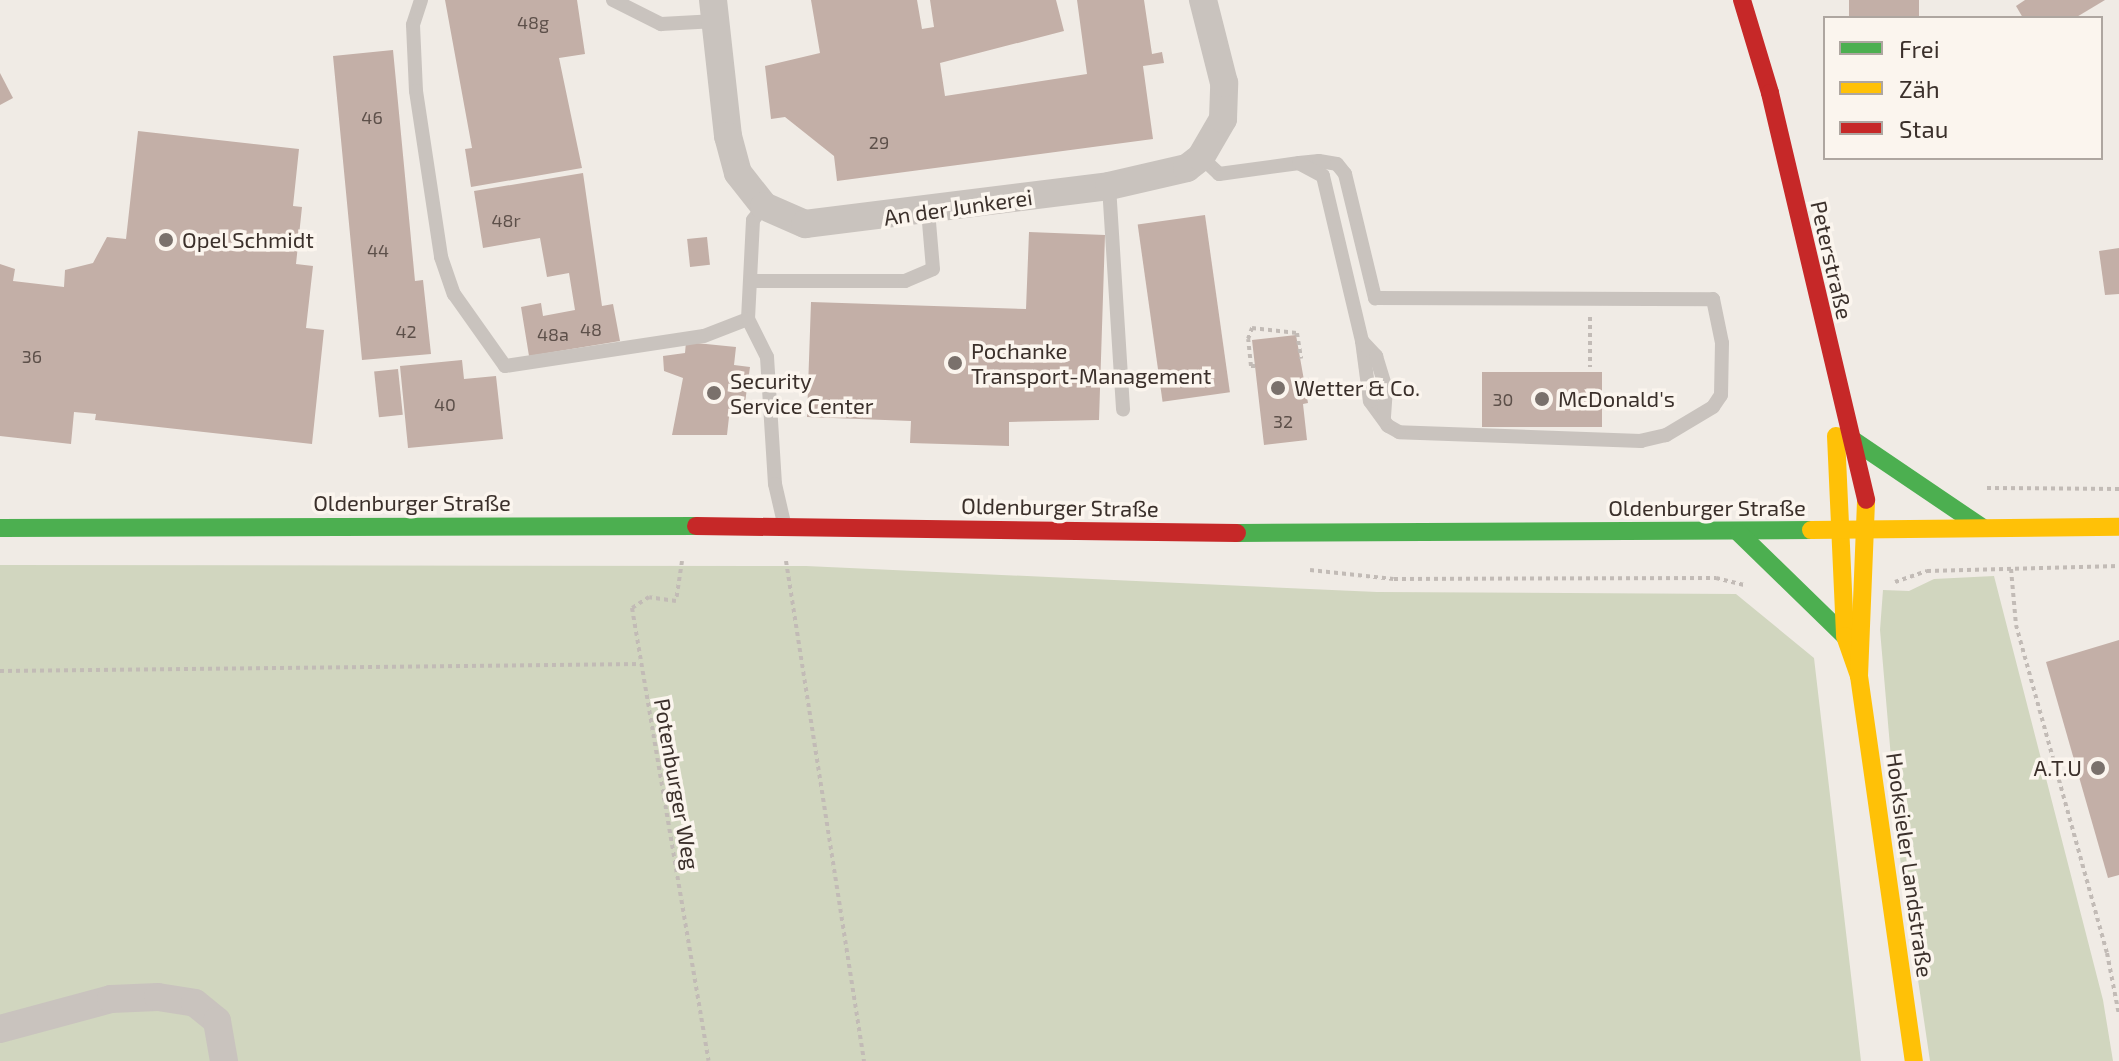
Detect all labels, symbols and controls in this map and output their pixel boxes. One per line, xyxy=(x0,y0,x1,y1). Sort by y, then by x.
house number: 48g xyxy=(517,11,549,33)
legend xyxy=(1823,16,2103,160)
text: Frei xyxy=(1899,34,1940,63)
text: Zäh xyxy=(1899,74,1940,103)
house number: 46 xyxy=(361,106,383,128)
text: Stau xyxy=(1899,114,1948,143)
house number: 29 xyxy=(869,131,889,153)
street label: An der Junkerei xyxy=(881,183,1035,231)
street label: Peterstraße xyxy=(1806,198,1858,322)
house number: 48r xyxy=(491,209,521,231)
place label: Opel Schmidt xyxy=(182,227,314,253)
marker: Opel Schmidt xyxy=(157,231,175,249)
house number: 44 xyxy=(367,239,389,261)
house number: 48 xyxy=(580,318,602,340)
house number: 42 xyxy=(395,320,417,342)
house number: 48a xyxy=(537,323,569,345)
place label: Pochanke Transport-Management xyxy=(971,337,1211,388)
house number: 36 xyxy=(22,345,42,367)
marker: Pochanke Transport-Management xyxy=(946,354,964,372)
place label: Security Service Center xyxy=(730,367,874,418)
place label: Wetter & Co. xyxy=(1294,375,1421,401)
marker: Wetter & Co. xyxy=(1269,379,1287,397)
marker: Security Service Center xyxy=(705,384,723,402)
place label: McDonald's xyxy=(1558,386,1675,412)
house number: 30 xyxy=(1493,388,1513,410)
marker: McDonald's xyxy=(1533,390,1551,408)
house number: 40 xyxy=(434,393,456,415)
house number: 32 xyxy=(1273,410,1293,432)
street label: Oldenburger Straße xyxy=(313,490,511,516)
street label: Oldenburger Straße xyxy=(961,492,1159,522)
street label: Oldenburger Straße xyxy=(1608,495,1806,521)
street label: Potenburger Weg xyxy=(649,696,705,872)
street label: Hooksieler Landstraße xyxy=(1881,751,1939,979)
place label: A.T.U xyxy=(2033,755,2082,781)
marker: A.T.U xyxy=(2089,759,2107,777)

